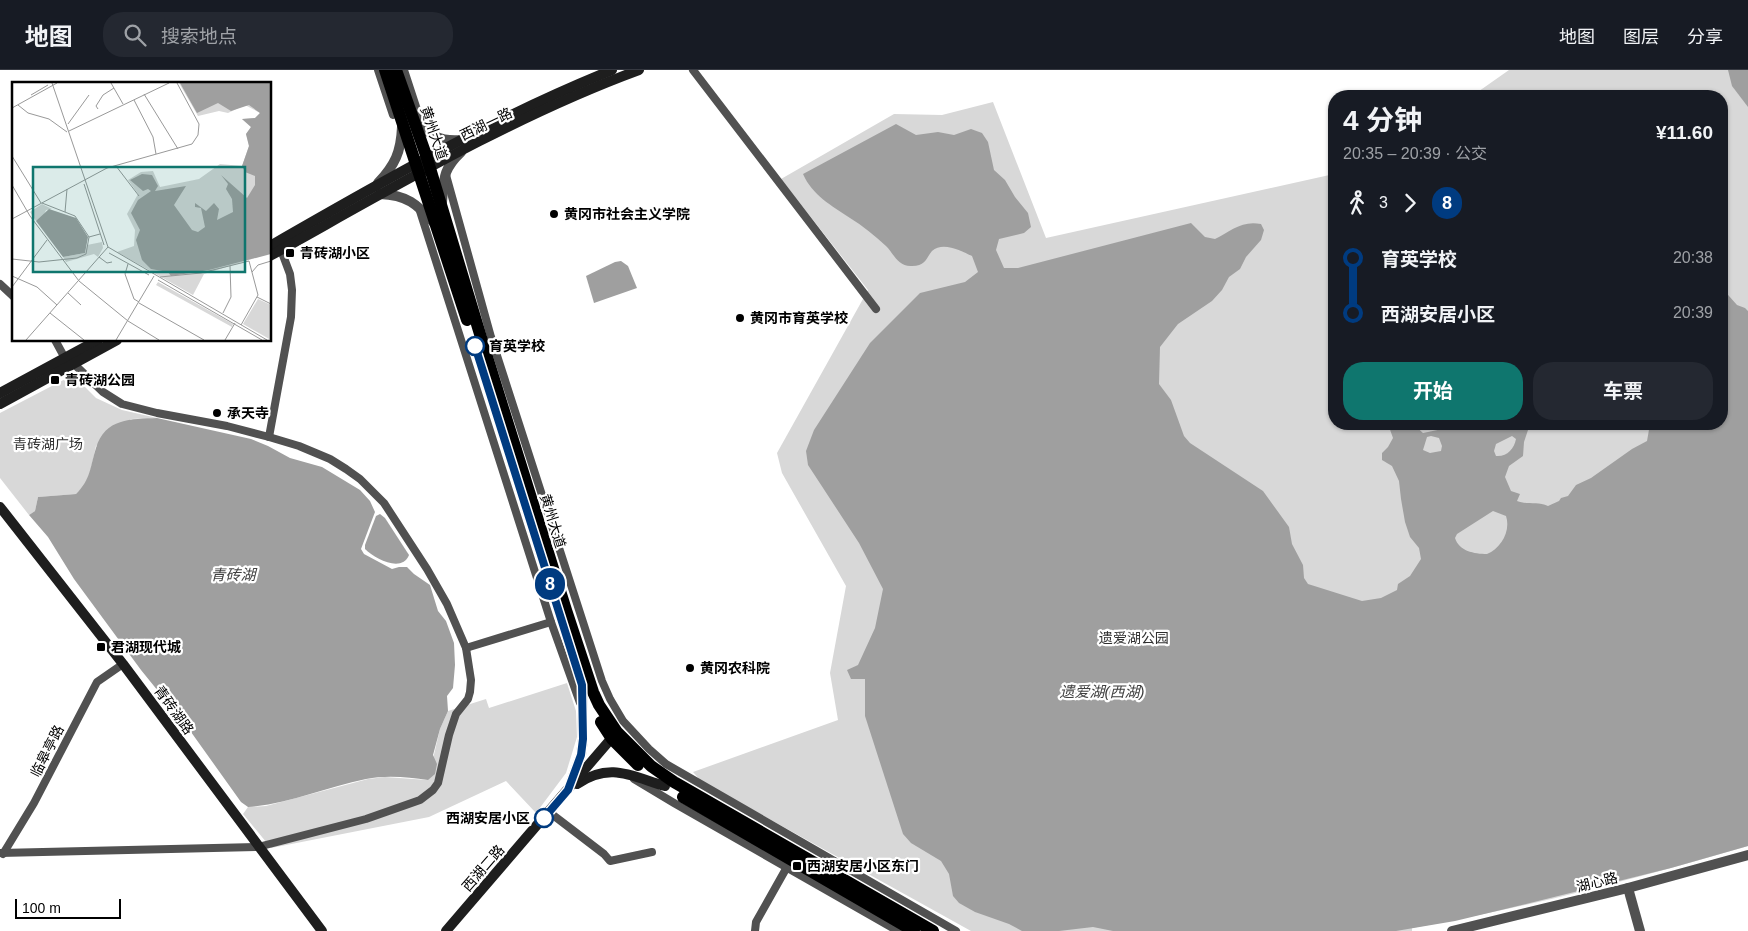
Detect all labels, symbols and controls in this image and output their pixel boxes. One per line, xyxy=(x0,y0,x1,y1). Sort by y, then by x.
search box xyxy=(103,12,453,57)
icon: search xyxy=(121,21,149,49)
text: 地图 xyxy=(25,23,73,50)
text: 搜索地点 xyxy=(161,26,237,47)
text: 地图 xyxy=(1559,27,1595,47)
text: 图层 xyxy=(1623,27,1659,47)
text: 分享 xyxy=(1687,27,1723,47)
inset map xyxy=(12,82,271,341)
street label: 黄州大道 xyxy=(417,104,451,162)
street label: 西湖一路 xyxy=(457,105,515,143)
text: 4 分钟 xyxy=(1343,105,1422,136)
text: ¥11.60 xyxy=(1656,122,1713,143)
text: 20:35 – 20:39 · 公交 xyxy=(1343,145,1487,162)
icon: walk xyxy=(1343,189,1371,217)
icon: forward xyxy=(1396,189,1424,217)
text: 8 xyxy=(1442,193,1452,213)
text: 3 xyxy=(1379,194,1388,211)
place label: 黄冈市社会主义学院 xyxy=(564,206,690,222)
marker: 黄冈市社会主义学院 xyxy=(548,208,560,220)
place label: 青砖湖小区 xyxy=(300,245,370,261)
marker: 青砖湖小区 xyxy=(284,247,296,259)
text: 育英学校 xyxy=(1381,249,1457,270)
text: 20:38 xyxy=(1673,249,1713,266)
text: 西湖安居小区 xyxy=(1381,304,1495,325)
text: 20:39 xyxy=(1673,304,1713,321)
place label: 黄冈市育英学校 xyxy=(750,310,848,326)
marker: 黄冈市育英学校 xyxy=(734,312,746,324)
marker: 育英学校 xyxy=(465,336,485,356)
place label: 育英学校 xyxy=(489,338,545,354)
button: 开始 xyxy=(1343,362,1523,420)
button: 车票 xyxy=(1533,362,1713,420)
place label: 青砖湖公园 xyxy=(65,372,135,388)
marker: 青砖湖公园 xyxy=(49,374,61,386)
place label: 承天寺 xyxy=(227,405,269,421)
marker: 承天寺 xyxy=(211,407,223,419)
park label: 青砖湖广场 xyxy=(13,436,83,452)
street label: 黄州大道 xyxy=(537,492,569,550)
water label: 青砖湖 xyxy=(210,566,257,583)
line badge: 8 xyxy=(534,568,566,600)
text: 8 xyxy=(545,574,555,594)
park label: 遗爱湖公园 xyxy=(1099,630,1169,646)
place label: 君湖现代城 xyxy=(111,639,181,655)
marker: 君湖现代城 xyxy=(95,641,107,653)
place label: 黄冈农科院 xyxy=(700,660,770,676)
marker: 黄冈农科院 xyxy=(684,662,696,674)
street label: 青砖湖路 xyxy=(151,683,197,737)
water label: 遗爱湖(西湖) xyxy=(1060,683,1145,700)
street label: 临皋亭路 xyxy=(27,722,67,780)
marker: 西湖安居小区 xyxy=(534,808,554,828)
place label: 西湖安居小区 xyxy=(446,810,530,826)
street label: 西湖二路 xyxy=(459,842,507,894)
place label: 西湖安居小区东门 xyxy=(807,858,919,874)
marker: 西湖安居小区东门 xyxy=(791,860,803,872)
street label: 湖心路 xyxy=(1575,869,1619,895)
scale bar xyxy=(15,896,121,919)
text: 100 m xyxy=(22,900,61,916)

